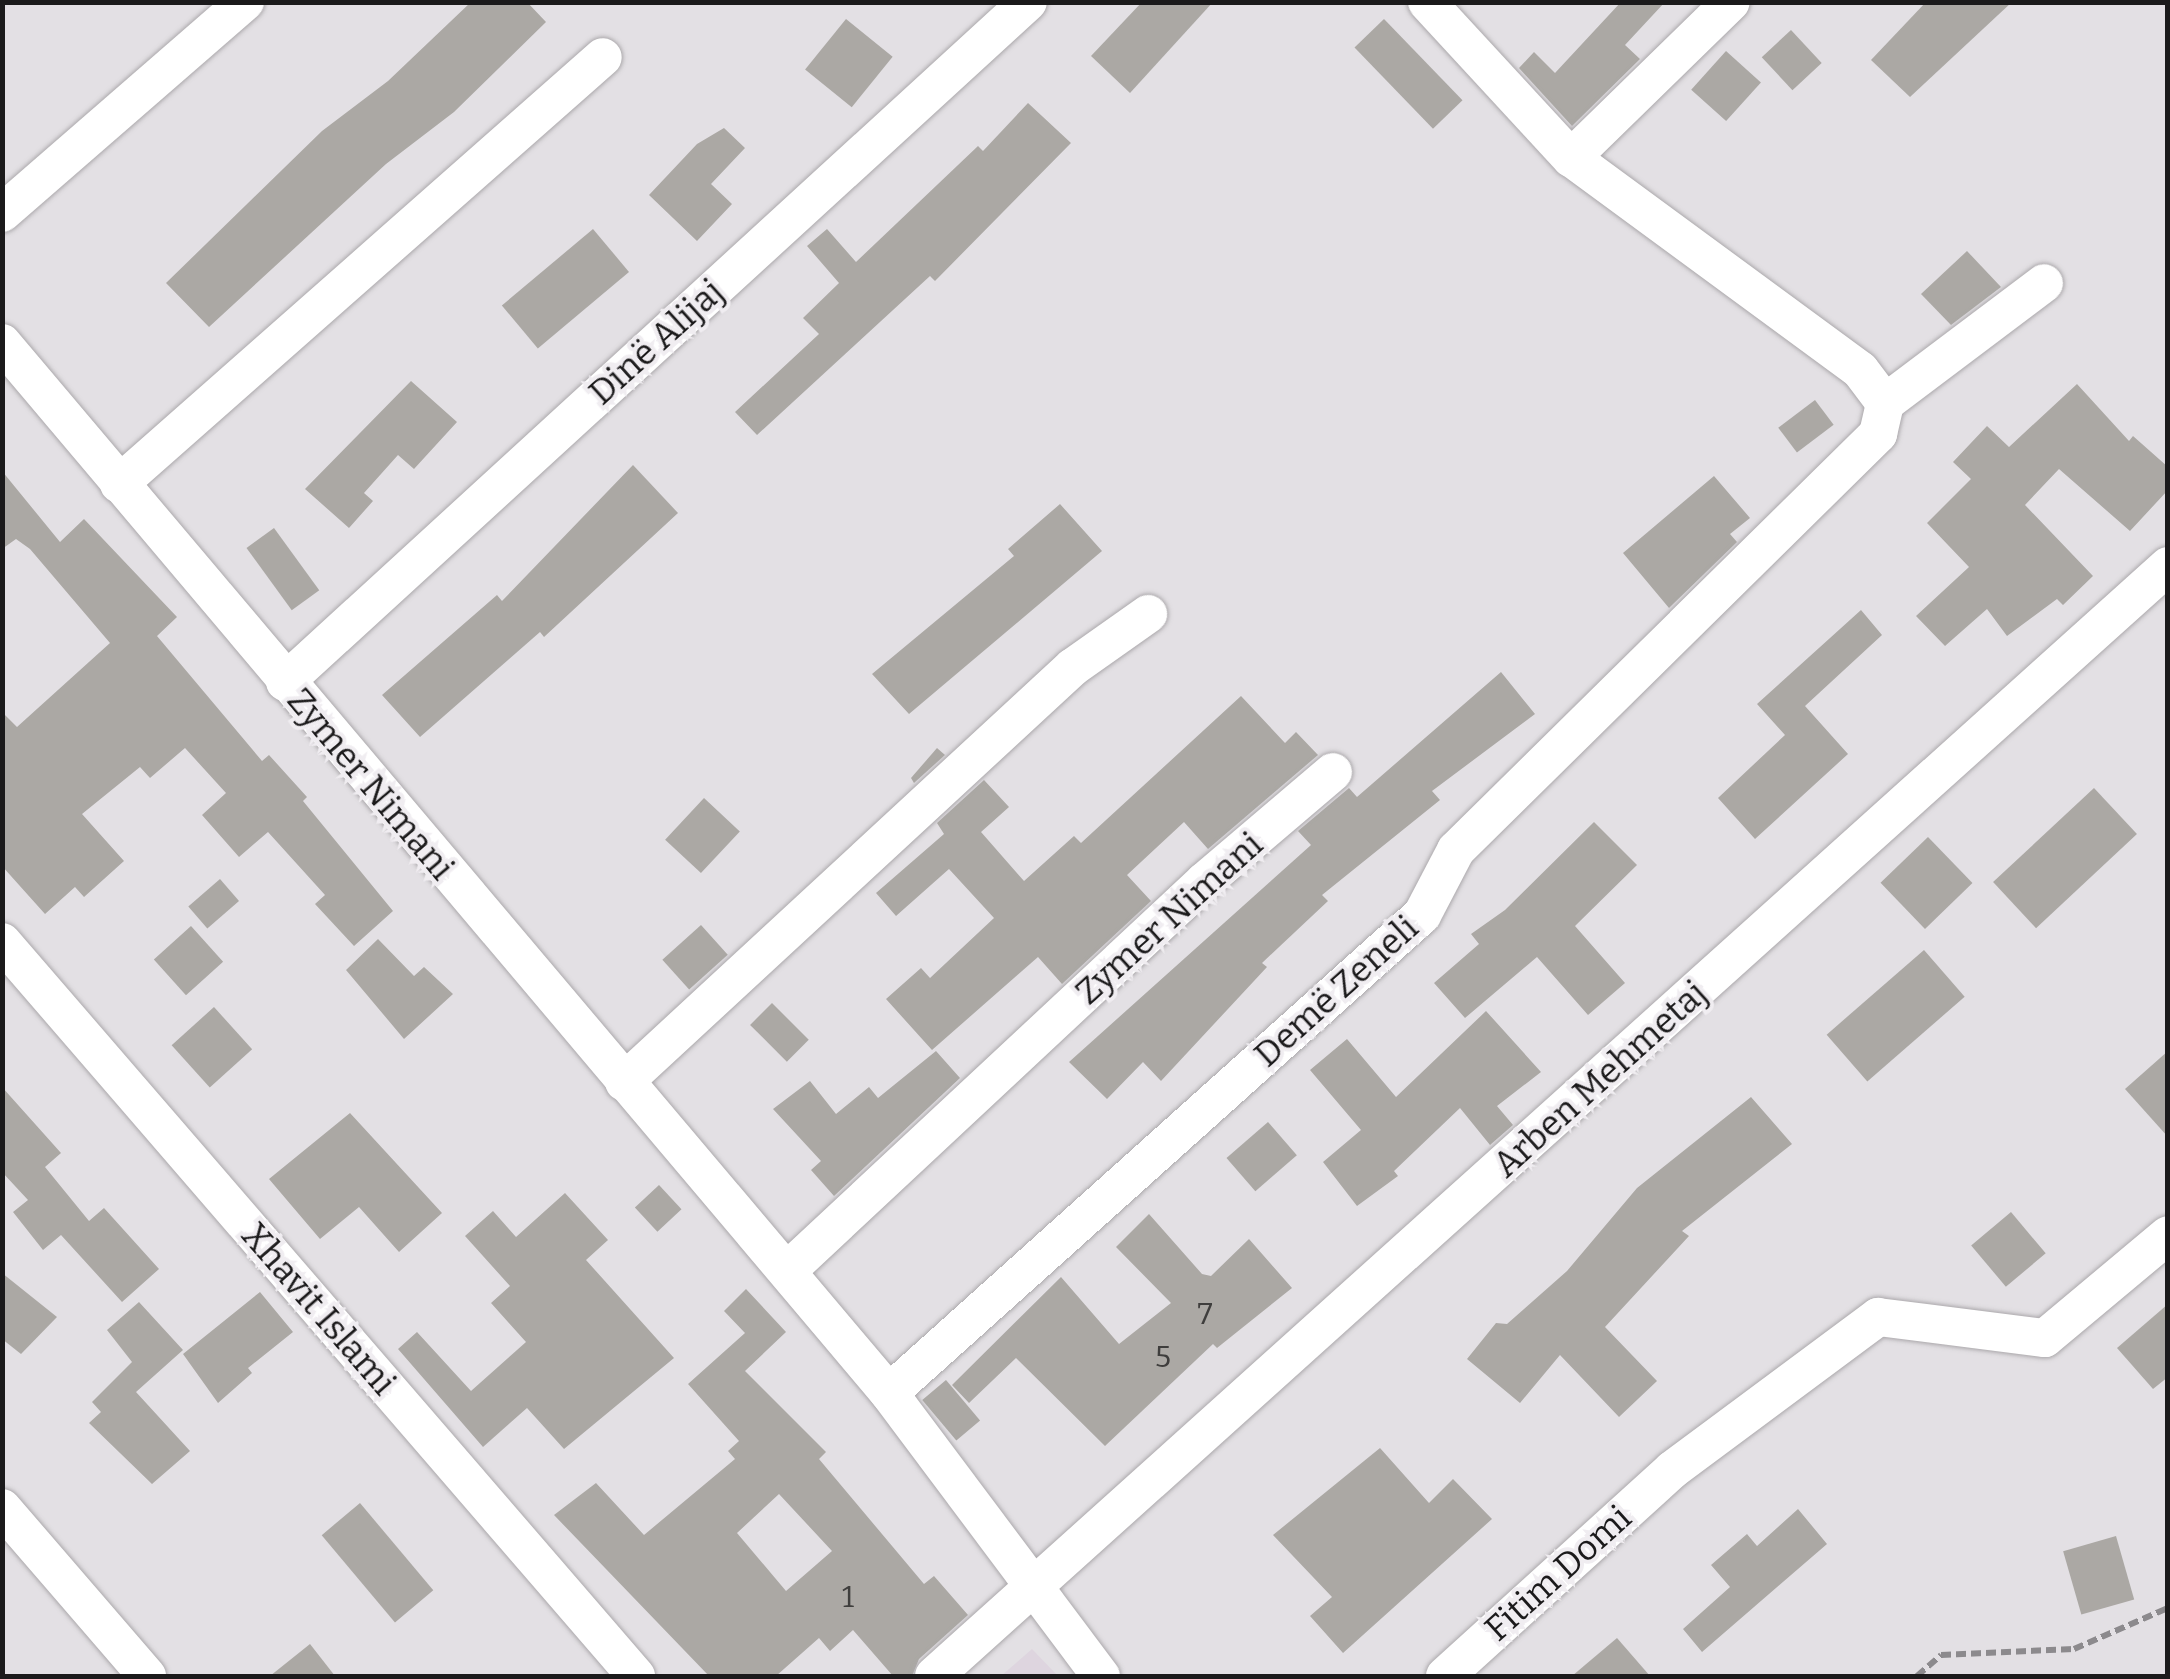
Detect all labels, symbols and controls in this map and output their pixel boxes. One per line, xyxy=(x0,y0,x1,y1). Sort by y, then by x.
street label: Dinë Alijaj xyxy=(580,271,732,413)
street label: Zymer Nimani xyxy=(279,680,463,888)
street label: Zymer Nimani xyxy=(1067,823,1271,1013)
street label: Demë Zeneli xyxy=(1245,907,1427,1075)
street label: Arben Mehmetaj xyxy=(1485,972,1715,1186)
street label: Xhavit Islami xyxy=(233,1215,405,1403)
house number: 7 xyxy=(1197,1296,1213,1332)
house number: 5 xyxy=(1155,1339,1171,1375)
street label: Fitim Domi xyxy=(1476,1497,1640,1649)
house number: 1 xyxy=(842,1579,854,1615)

